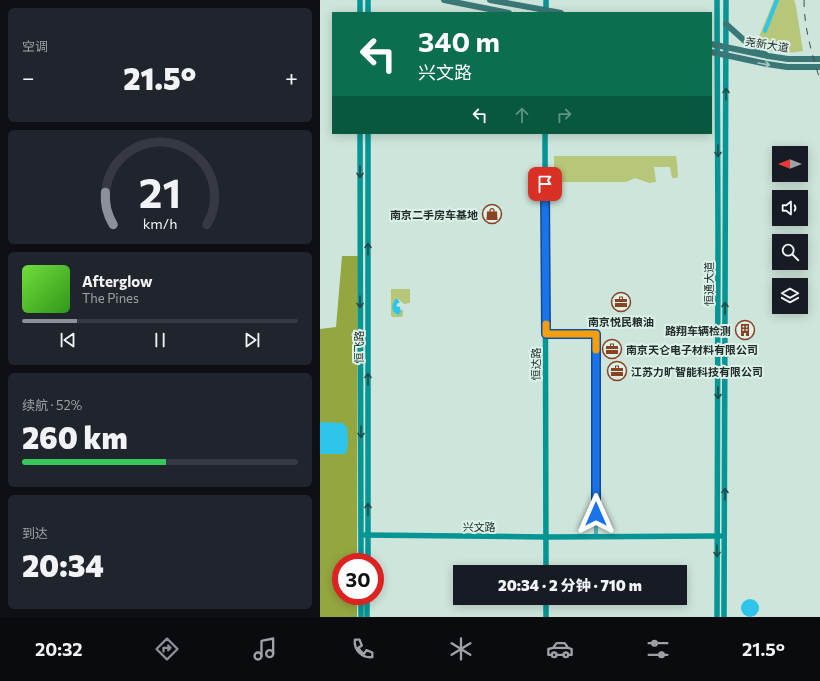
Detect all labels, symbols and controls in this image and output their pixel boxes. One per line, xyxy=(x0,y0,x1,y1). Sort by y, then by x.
text: 340 m xyxy=(418,24,500,58)
icon: left xyxy=(352,28,404,80)
street label: 尧新大道 xyxy=(744,34,790,54)
text: 空调 xyxy=(22,38,48,54)
text: 21.5° xyxy=(123,59,196,96)
one-way arrow xyxy=(757,60,770,68)
text: 兴文路 xyxy=(418,61,472,83)
text: − xyxy=(22,64,35,91)
text: + xyxy=(285,64,298,91)
one-way arrow xyxy=(722,88,730,101)
icon: left xyxy=(469,104,491,126)
icon: ahead xyxy=(511,104,533,126)
icon: right xyxy=(553,104,575,126)
one-way arrow xyxy=(714,144,722,157)
north arrow xyxy=(772,146,808,182)
map controls xyxy=(772,146,808,314)
text: 21 xyxy=(139,165,181,216)
one-way arrow xyxy=(356,165,364,178)
pin xyxy=(528,167,562,201)
icon: arrive xyxy=(534,173,556,195)
button: sound xyxy=(772,190,808,226)
shop icon: 南京二手房车基地 xyxy=(481,203,503,225)
place label: 南京二手房车基地 xyxy=(390,208,478,221)
text: km/h xyxy=(143,213,177,231)
button: search xyxy=(772,234,808,270)
one-way arrow xyxy=(364,243,372,256)
street label: 恒通大道 xyxy=(702,262,715,306)
text: Afterglow xyxy=(82,272,152,290)
button: layers xyxy=(772,278,808,314)
text: The Pines xyxy=(82,290,139,306)
office icon: 南京悦民粮油 xyxy=(610,291,632,313)
one-way arrow xyxy=(356,295,364,308)
one-way arrow xyxy=(721,302,729,315)
place label: 南京悦民粮油 xyxy=(588,315,654,328)
building icon: 路翔车辆检测 xyxy=(734,319,756,341)
place label: 路翔车辆检测 xyxy=(665,324,731,337)
icon: previous xyxy=(57,329,79,351)
icon: pause xyxy=(149,329,171,351)
icon: next xyxy=(241,329,263,351)
street label: 恒飞路 xyxy=(352,331,365,364)
office icon: 南京天仑电子材料有限公司 xyxy=(601,338,623,360)
place label: 南京天仑电子材料有限公司 xyxy=(626,343,758,356)
street label: 恒达路 xyxy=(529,348,542,381)
office icon: 江苏力旷智能科技有限公司 xyxy=(606,360,628,382)
place label: 江苏力旷智能科技有限公司 xyxy=(631,365,763,378)
one-way arrow xyxy=(364,373,372,386)
one-way arrow xyxy=(714,386,722,399)
text: 续航 · 52% xyxy=(22,397,82,413)
text: 260 km xyxy=(22,418,128,455)
one-way arrow xyxy=(357,425,365,438)
one-way arrow xyxy=(721,488,729,501)
position arrow xyxy=(575,493,617,535)
one-way arrow xyxy=(364,503,372,516)
street label: 兴文路 xyxy=(463,520,496,533)
text: 到达 xyxy=(22,525,48,541)
one-way arrow xyxy=(713,544,721,557)
text: 20:34 xyxy=(22,546,104,583)
speed limit sign: 30 xyxy=(332,553,384,605)
text: 20:34 · 2 分钟 · 710 m xyxy=(498,576,642,594)
icon: directions xyxy=(153,635,181,663)
icon: music xyxy=(251,635,279,663)
icon: phone xyxy=(349,635,377,663)
icon: climate xyxy=(447,635,475,663)
icon: car xyxy=(546,635,574,663)
icon: filters xyxy=(644,635,672,663)
text: 20:32 xyxy=(35,638,83,660)
text: 21.5° xyxy=(742,638,785,660)

